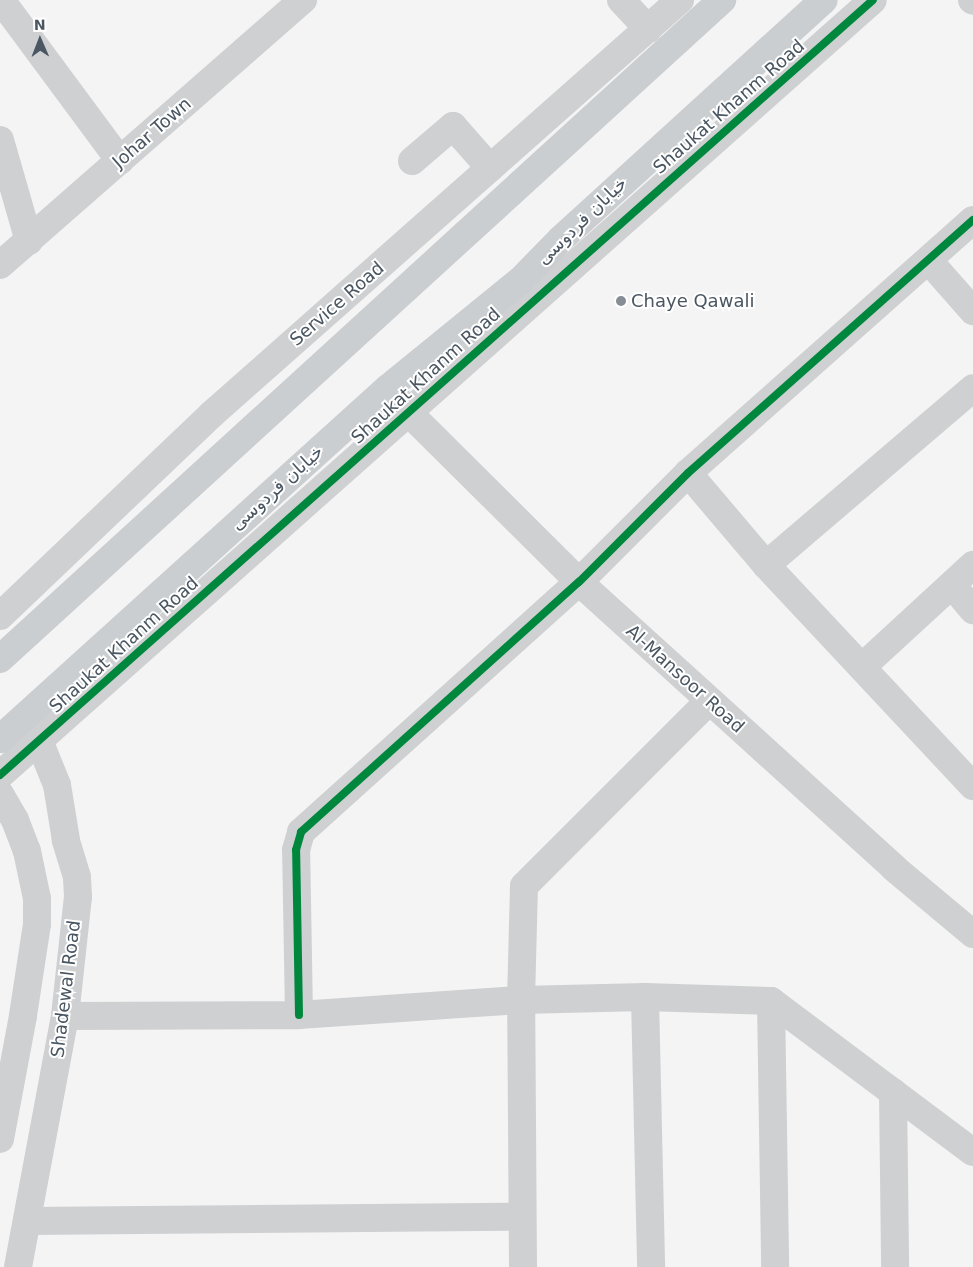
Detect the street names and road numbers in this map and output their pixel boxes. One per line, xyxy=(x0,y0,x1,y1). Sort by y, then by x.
street label: Shaukat Khanm Road xyxy=(649,35,809,179)
street label: Johar Town xyxy=(108,93,196,173)
street label: خیابان فردوسی xyxy=(532,173,632,269)
street label: Service Road xyxy=(286,257,388,351)
street label: Shaukat Khanm Road xyxy=(347,303,505,449)
street label: خیابان فردوسی xyxy=(226,441,328,535)
street label: Shaukat Khanm Road xyxy=(45,572,203,718)
street label: Al-Mansoor Road xyxy=(621,620,749,738)
street label: Shadewal Road xyxy=(47,919,85,1059)

